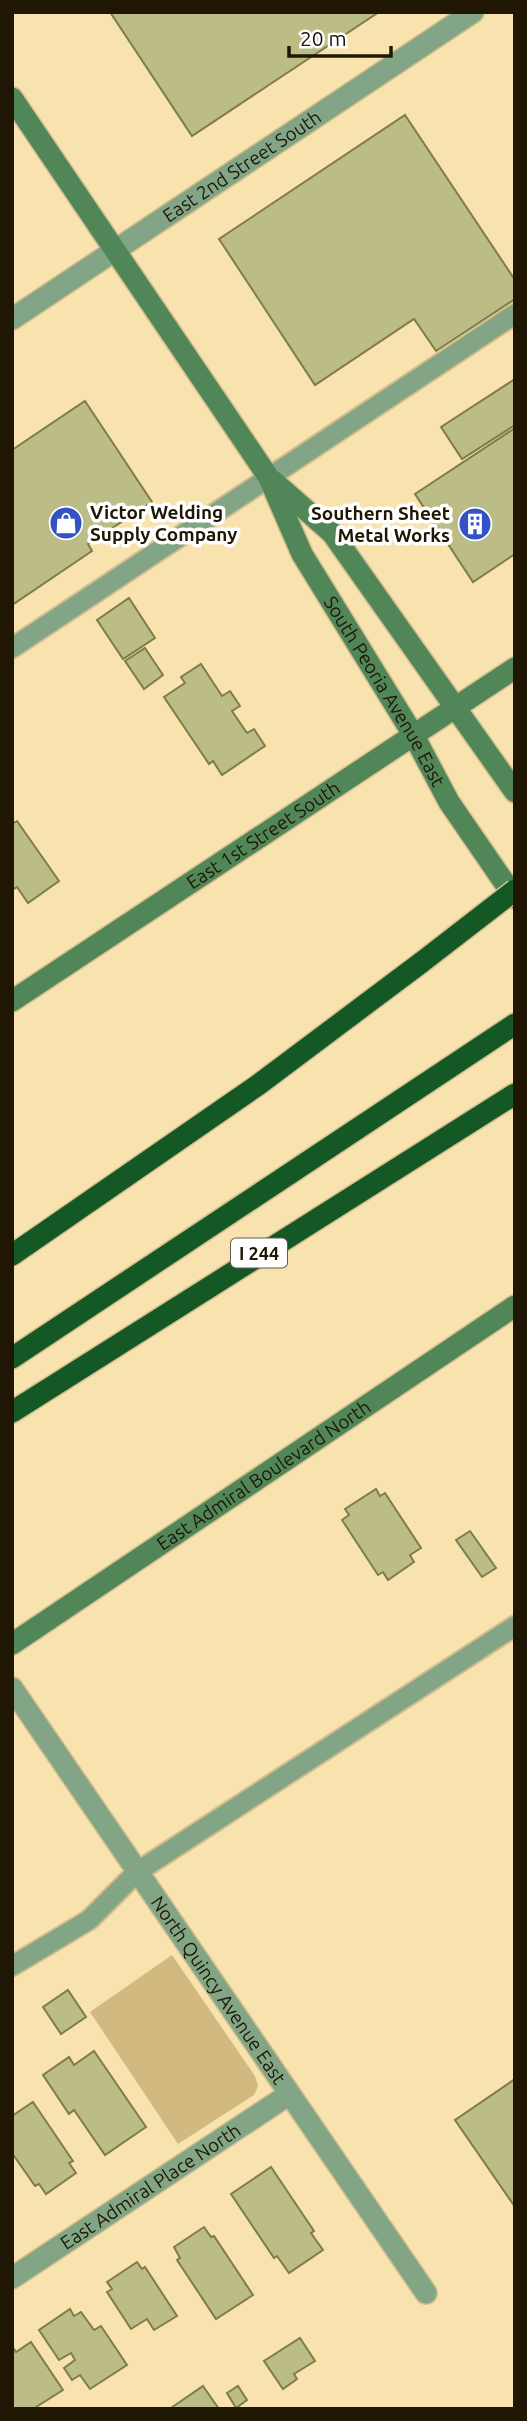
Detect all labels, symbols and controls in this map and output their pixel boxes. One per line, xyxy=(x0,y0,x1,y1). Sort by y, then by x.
scale bar xyxy=(289,14,391,58)
text: 20 m xyxy=(300,26,347,50)
street label: East 2nd Street South xyxy=(159,106,325,227)
place label: Victor Welding Supply Company xyxy=(90,501,237,545)
place label: Southern Sheet Metal Works xyxy=(311,502,450,546)
shop icon: Victor Welding Supply Company xyxy=(47,504,85,542)
building icon: Southern Sheet Metal Works xyxy=(456,505,494,543)
street label: South Peoria Avenue East xyxy=(320,592,450,791)
street label: East 1st Street South xyxy=(182,776,344,893)
road number: I 244 xyxy=(231,1238,287,1268)
street label: East Admiral Boulevard North xyxy=(152,1395,375,1555)
street label: North Quincy Avenue East xyxy=(147,1892,291,2089)
street label: East Admiral Place North xyxy=(56,2119,245,2254)

